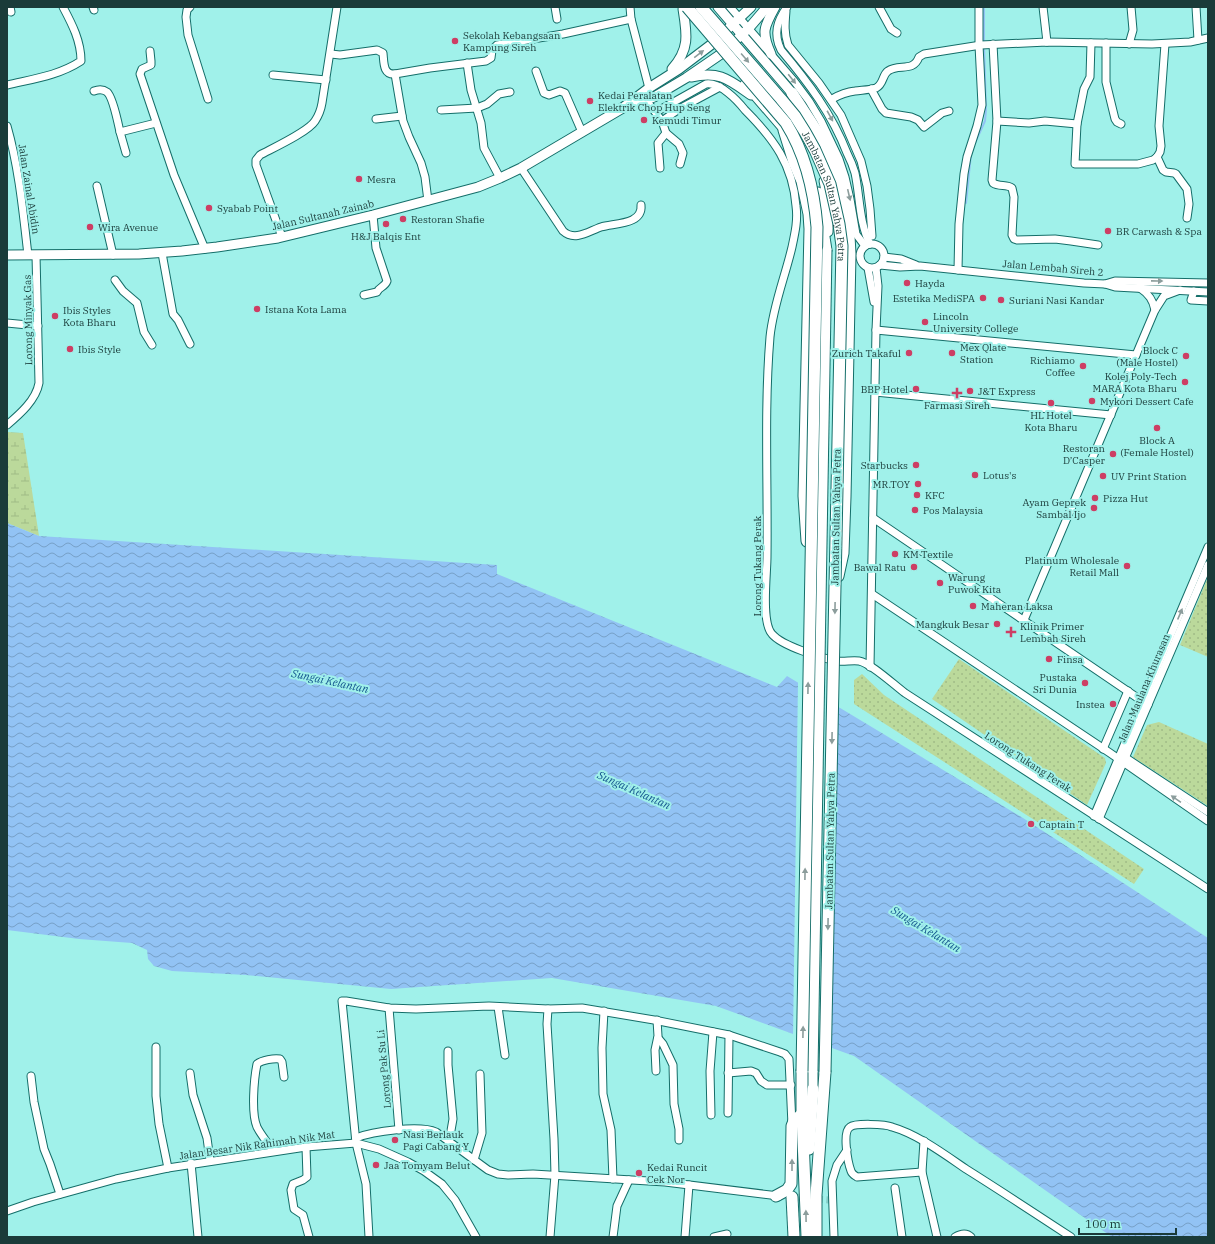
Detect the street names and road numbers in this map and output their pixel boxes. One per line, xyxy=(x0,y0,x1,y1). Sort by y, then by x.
street label: Jambatan Sultan Yahya Petra xyxy=(799,129,849,262)
street label: Jalan Zainal Abidin xyxy=(15,143,43,236)
street label: Jalan Sultanah Zainab xyxy=(271,197,375,233)
street label: Jalan Lembah Sireh 2 xyxy=(1002,257,1104,279)
street label: Lorong Minyak Gas xyxy=(21,275,35,365)
street label: Jambatan Sultan Yahya Petra xyxy=(828,448,844,585)
street label: Lorong Tukang Perak xyxy=(751,515,764,616)
street label: Jalan Maulana Khurasan xyxy=(1115,631,1173,744)
street label: Lorong Tukang Perak xyxy=(982,729,1074,795)
street label: Jambatan Sultan Yahya Petra xyxy=(822,772,838,909)
street label: Lorong Pak Su Li xyxy=(374,1029,394,1109)
street label: Jalan Besar Nik Rahimah Nik Mat xyxy=(178,1128,336,1162)

